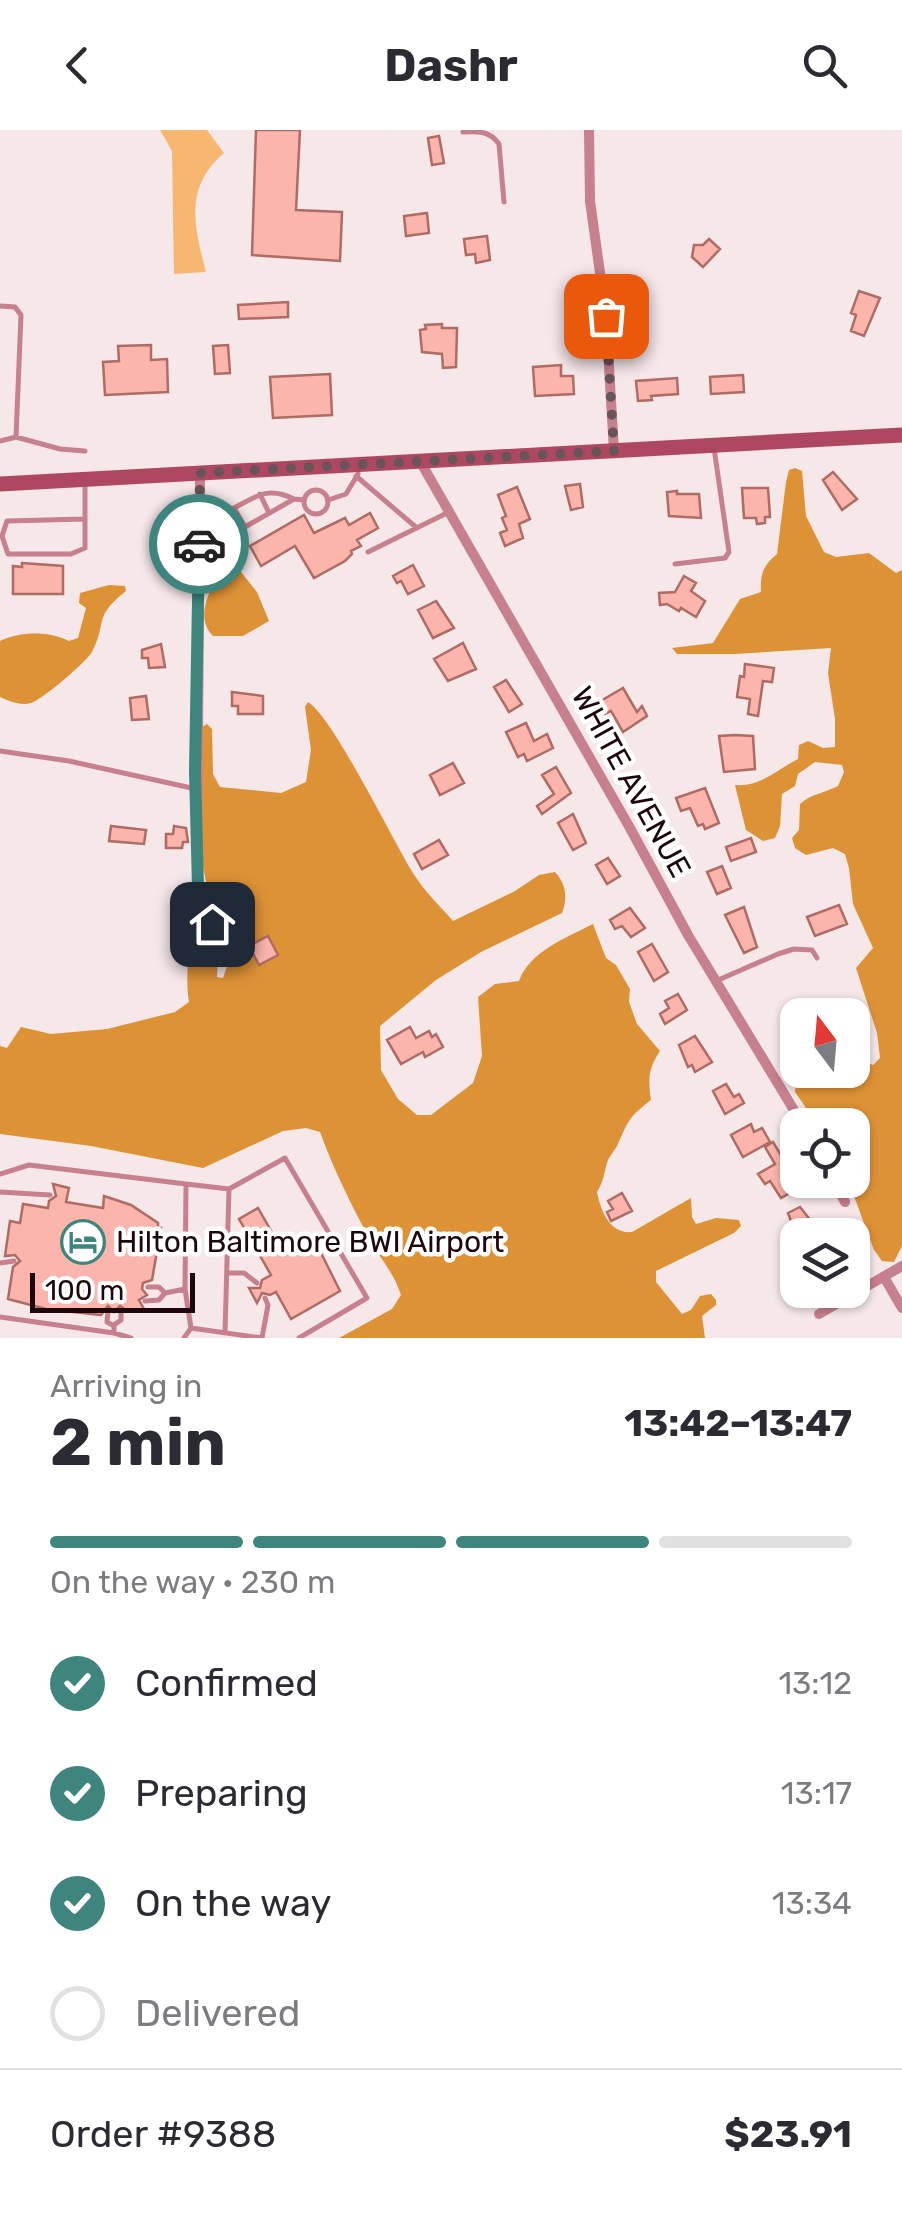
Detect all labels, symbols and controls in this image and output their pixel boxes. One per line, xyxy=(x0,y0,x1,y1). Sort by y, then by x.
icon: back xyxy=(50,38,105,93)
icon: search xyxy=(797,38,852,93)
text: Dashr xyxy=(384,39,518,92)
pin xyxy=(564,274,649,359)
icon: bag xyxy=(579,289,634,344)
courier xyxy=(149,494,249,594)
icon: car xyxy=(172,517,227,572)
street label: WHITE AVENUE xyxy=(564,680,698,884)
pin xyxy=(170,882,255,967)
icon: home xyxy=(185,897,240,952)
north arrow xyxy=(780,998,870,1088)
map controls xyxy=(780,998,870,1308)
button: locate xyxy=(780,1108,870,1198)
button: layers xyxy=(780,1218,870,1308)
hotel icon: Hilton Baltimore BWI Airport xyxy=(60,1219,106,1265)
place label: Hilton Baltimore BWI Airport xyxy=(116,1224,505,1260)
scale bar xyxy=(30,1268,195,1312)
text: 100 m xyxy=(45,1274,124,1307)
text: Arriving in xyxy=(50,1367,202,1405)
text: 13:42–13:47 xyxy=(624,1400,852,1446)
text: 2 min xyxy=(50,1404,226,1481)
text: On the way · 230 m xyxy=(50,1563,335,1601)
icon: check xyxy=(50,1656,105,1711)
text: Confirmed xyxy=(135,1660,318,1706)
text: 13:12 xyxy=(778,1664,852,1702)
icon: check xyxy=(50,1766,105,1821)
text: Preparing xyxy=(135,1770,308,1816)
text: 13:17 xyxy=(781,1774,852,1812)
icon: check xyxy=(50,1876,105,1931)
text: On the way xyxy=(135,1880,331,1926)
text: 13:34 xyxy=(772,1884,852,1922)
text: Delivered xyxy=(135,1990,300,2036)
text: Order #9388 xyxy=(50,2111,276,2157)
text: $23.91 xyxy=(724,2111,852,2157)

